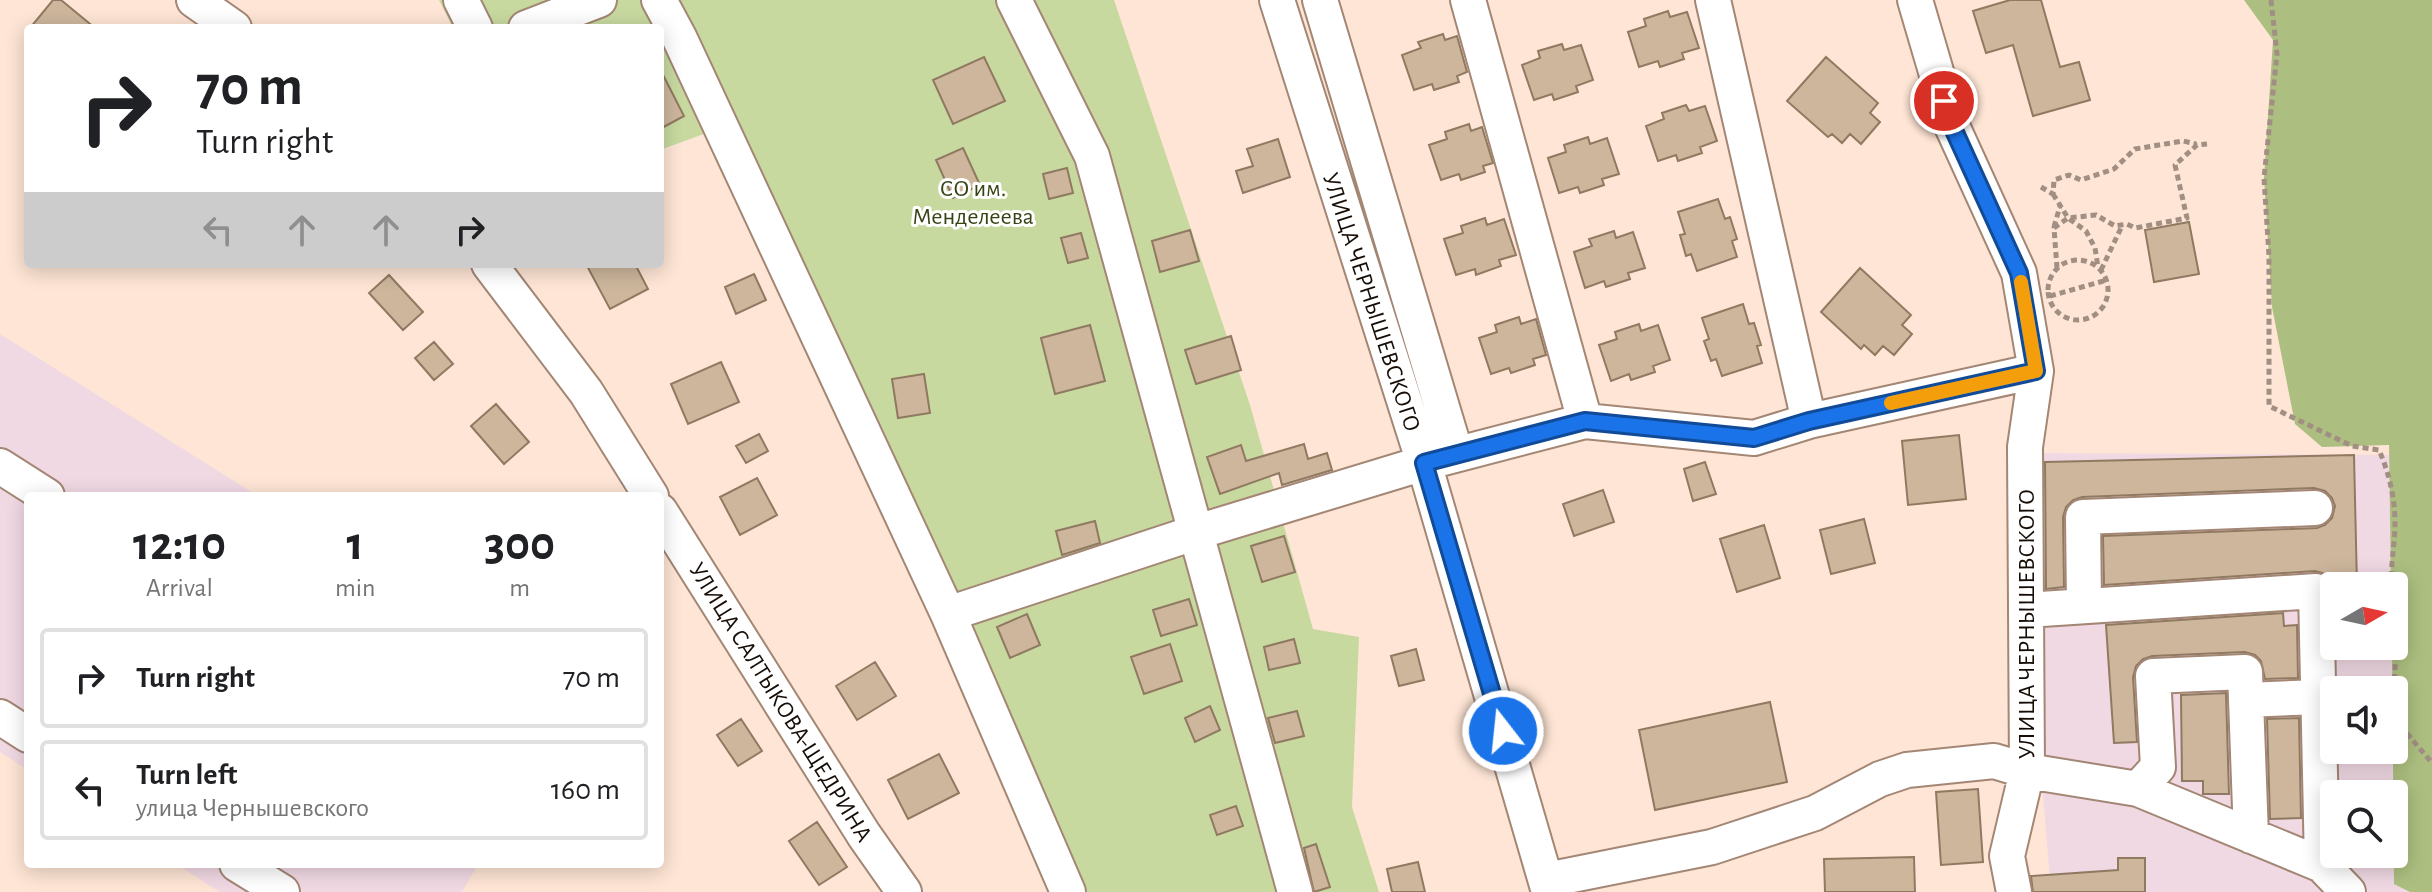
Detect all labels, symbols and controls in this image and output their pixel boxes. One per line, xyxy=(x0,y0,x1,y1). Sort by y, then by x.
icon: right xyxy=(64,56,168,160)
text: 70 m xyxy=(196,59,303,115)
pin xyxy=(1910,67,1978,135)
icon: arrive xyxy=(1922,79,1966,123)
text: Turn right xyxy=(196,124,333,160)
street label: УЛИЦА ЧЕРНЫШЕВСКОГО xyxy=(1318,170,1424,435)
park label: СО им. Менделеева xyxy=(912,177,1034,229)
icon: left xyxy=(196,208,240,252)
icon: ahead xyxy=(280,208,324,252)
icon: ahead xyxy=(364,208,408,252)
icon: right xyxy=(448,208,492,252)
street label: УЛИЦА ЧЕРНЫШЕВСКОГО xyxy=(2015,489,2039,759)
text: 12:10 xyxy=(133,521,226,569)
text: 1 xyxy=(347,521,364,569)
text: 300 xyxy=(484,521,555,569)
street label: УЛИЦА САЛТЫКОВА-ЩЕДРИНА xyxy=(684,559,876,846)
north arrow xyxy=(2320,572,2408,660)
map controls xyxy=(2320,572,2408,868)
text: Arrival xyxy=(146,575,213,601)
text: min xyxy=(335,575,375,601)
text: m xyxy=(509,575,530,601)
icon: right xyxy=(68,656,112,700)
text: Turn right xyxy=(136,663,255,693)
text: 70 m xyxy=(563,663,620,693)
button: sound xyxy=(2320,676,2408,764)
position arrow xyxy=(1461,689,1545,773)
text: Turn left xyxy=(136,760,237,790)
icon: left xyxy=(68,768,112,812)
text: 160 m xyxy=(551,775,620,805)
button: search xyxy=(2320,780,2408,868)
text: улица Чернышевского xyxy=(136,795,369,821)

